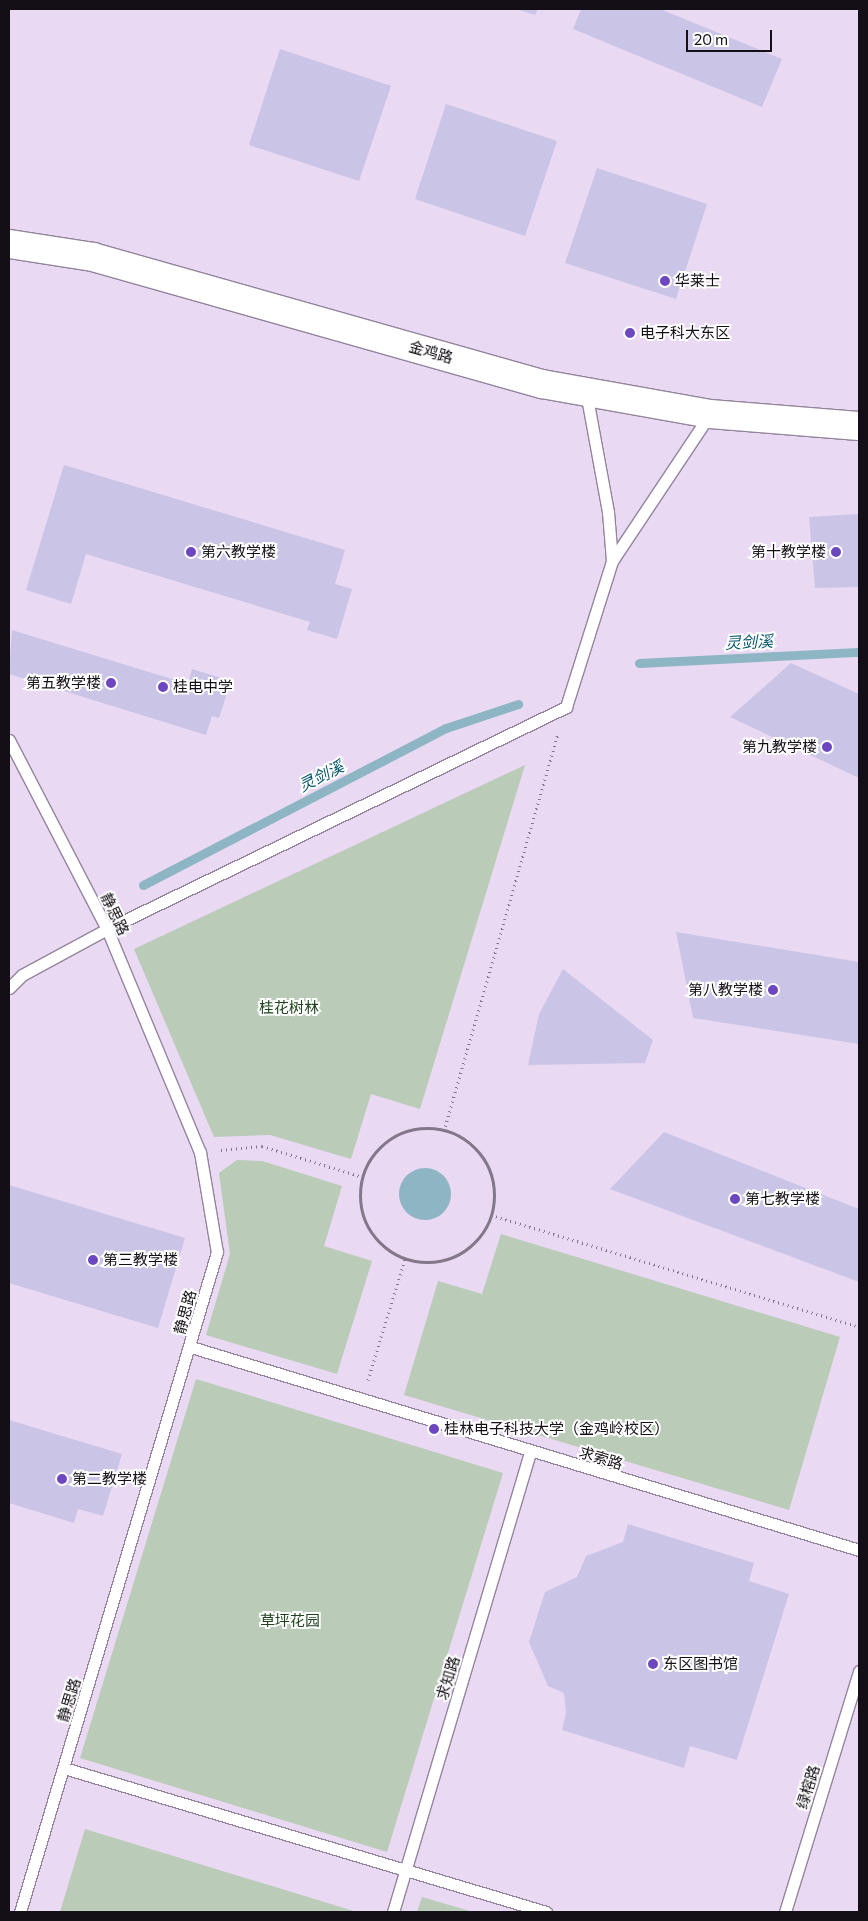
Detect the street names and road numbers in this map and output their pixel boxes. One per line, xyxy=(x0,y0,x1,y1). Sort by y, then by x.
street label: 金鸡路 xyxy=(407,337,455,367)
street label: 静思路 xyxy=(97,890,133,938)
street label: 静思路 xyxy=(170,1288,200,1336)
street label: 求索路 xyxy=(577,1443,625,1473)
street label: 求知路 xyxy=(433,1654,463,1702)
street label: 静思路 xyxy=(54,1676,84,1724)
street label: 绿榕路 xyxy=(793,1763,823,1811)

